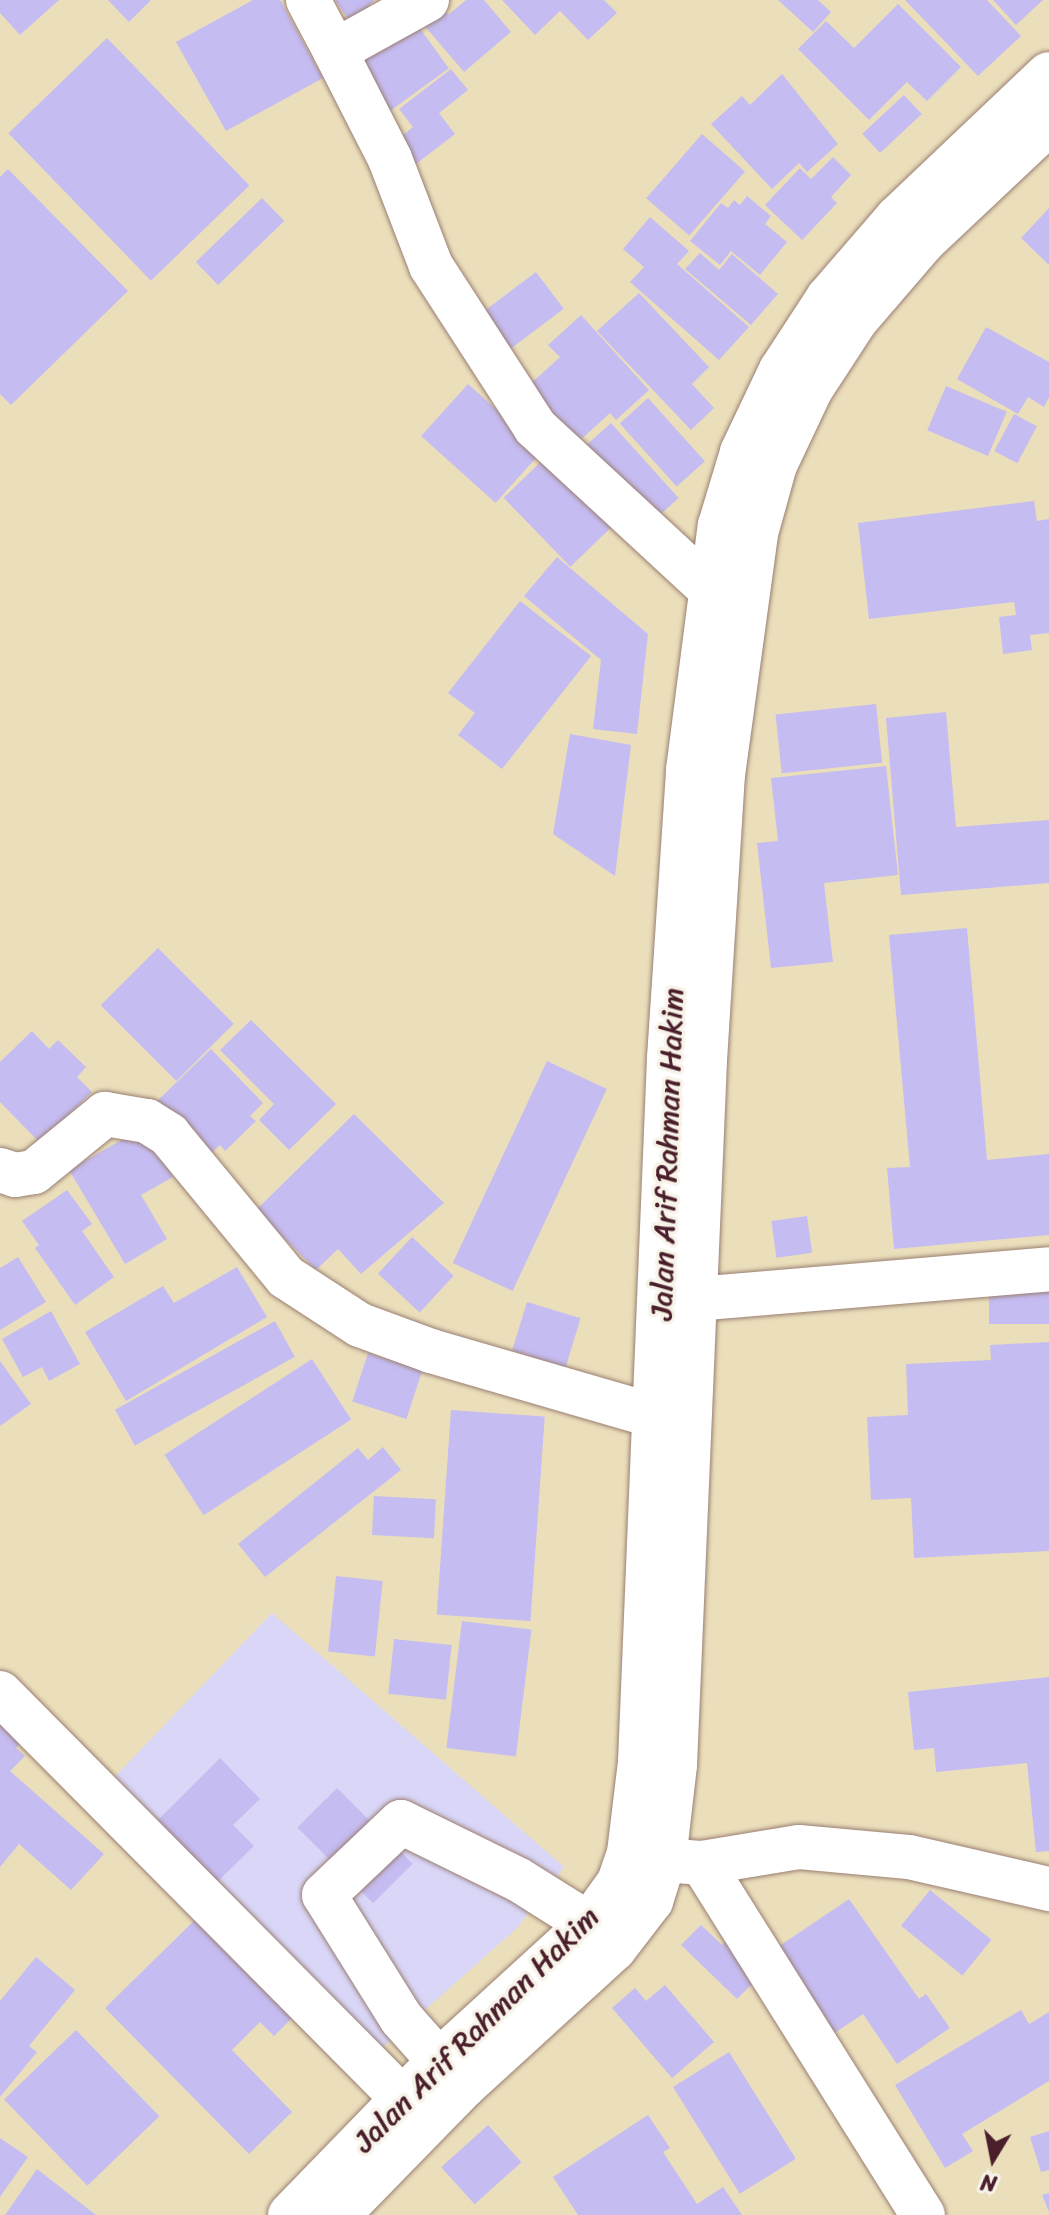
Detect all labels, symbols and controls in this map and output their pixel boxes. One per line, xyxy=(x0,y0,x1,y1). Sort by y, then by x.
street label: Jalan Arif Rahman Hakim xyxy=(643,987,691,1321)
street label: Jalan Arif Rahman Hakim xyxy=(346,1899,606,2159)
north arrow xyxy=(953,2119,1033,2199)
text: N xyxy=(978,2163,1000,2204)

